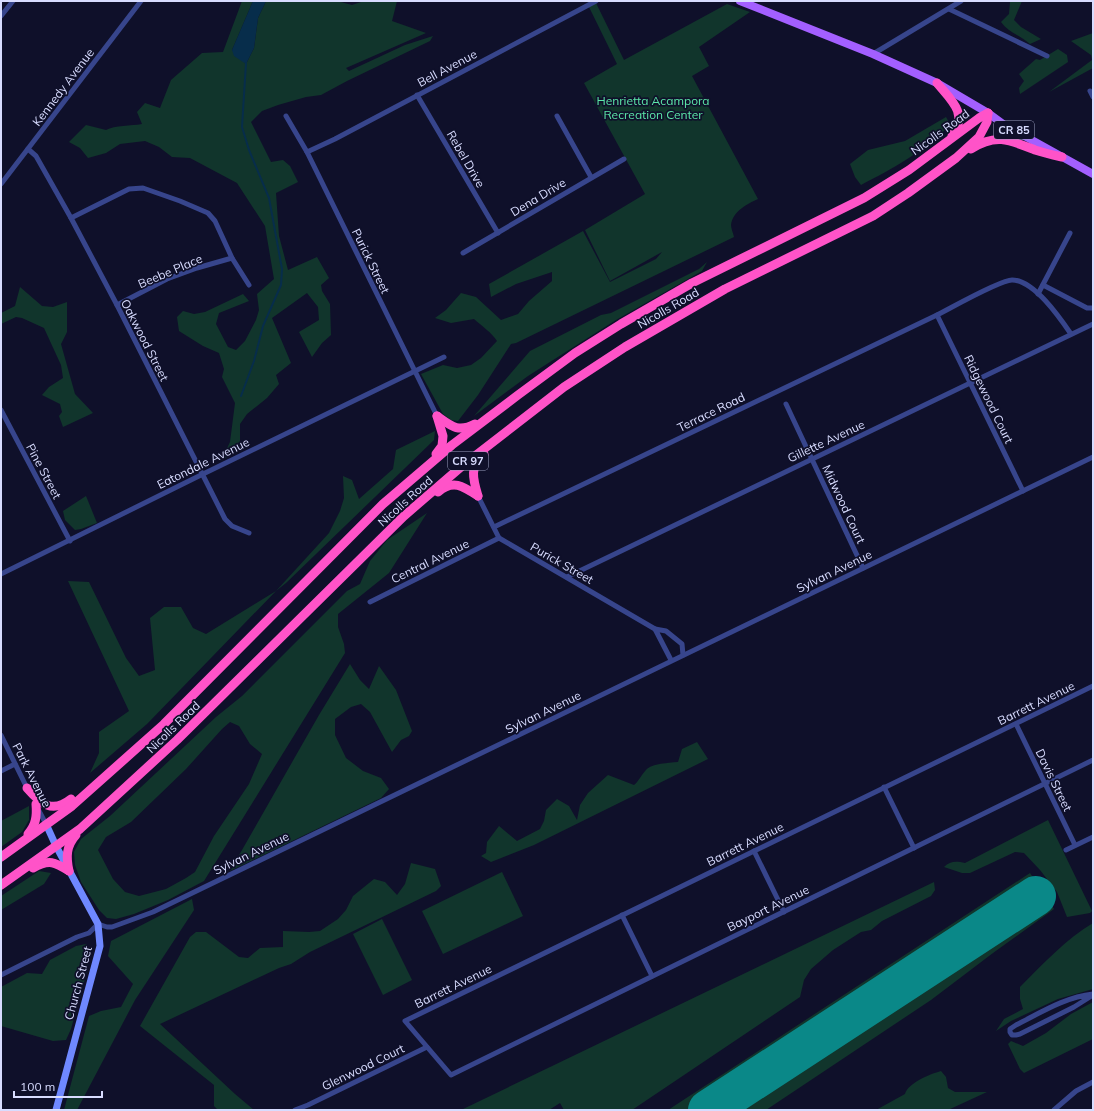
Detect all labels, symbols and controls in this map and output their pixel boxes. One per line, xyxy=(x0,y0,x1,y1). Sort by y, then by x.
street label: Kennedy Avenue xyxy=(29,45,97,129)
street label: Bell Avenue xyxy=(415,46,479,90)
park label: Henrietta Acampora Recreation Center xyxy=(597,93,710,122)
street label: Nicolls Road xyxy=(908,106,972,158)
road number: CR 85 xyxy=(994,121,1034,139)
street label: Rebel Drive xyxy=(444,128,488,190)
street label: Dena Drive xyxy=(508,175,568,219)
street label: Purick Street xyxy=(349,226,393,296)
street label: Beebe Place xyxy=(136,251,204,291)
street label: Nicolls Road xyxy=(634,284,702,332)
street label: Oakwood Street xyxy=(118,296,172,384)
street label: Ridgewood Court xyxy=(961,352,1017,446)
street label: Terrace Road xyxy=(675,389,747,435)
street label: Gillette Avenue xyxy=(785,417,867,465)
street label: Eatondale Avenue xyxy=(154,434,252,492)
street label: Pine Street xyxy=(23,441,65,501)
road number: CR 97 xyxy=(448,452,488,470)
street label: Midwood Court xyxy=(819,462,869,546)
street label: Nicolls Road xyxy=(374,472,436,530)
street label: Central Avenue xyxy=(389,536,471,586)
street label: Purick Street xyxy=(528,539,596,587)
street label: Sylvan Avenue xyxy=(794,546,874,596)
street label: Barrett Avenue xyxy=(995,678,1077,728)
street label: Sylvan Avenue xyxy=(503,687,583,737)
street label: Nicolls Road xyxy=(143,698,203,756)
street label: Park Avenue xyxy=(9,740,55,810)
street label: Davis Street xyxy=(1032,746,1076,814)
street label: Barrett Avenue xyxy=(704,819,786,869)
street label: Sylvan Avenue xyxy=(211,828,291,878)
street label: Bayport Avenue xyxy=(724,882,812,934)
street label: Church Street xyxy=(61,944,95,1022)
street label: Barrett Avenue xyxy=(412,961,494,1011)
street label: Glenwood Court xyxy=(319,1041,407,1093)
scale bar xyxy=(14,1073,102,1099)
text: 100 m xyxy=(20,1079,55,1094)

